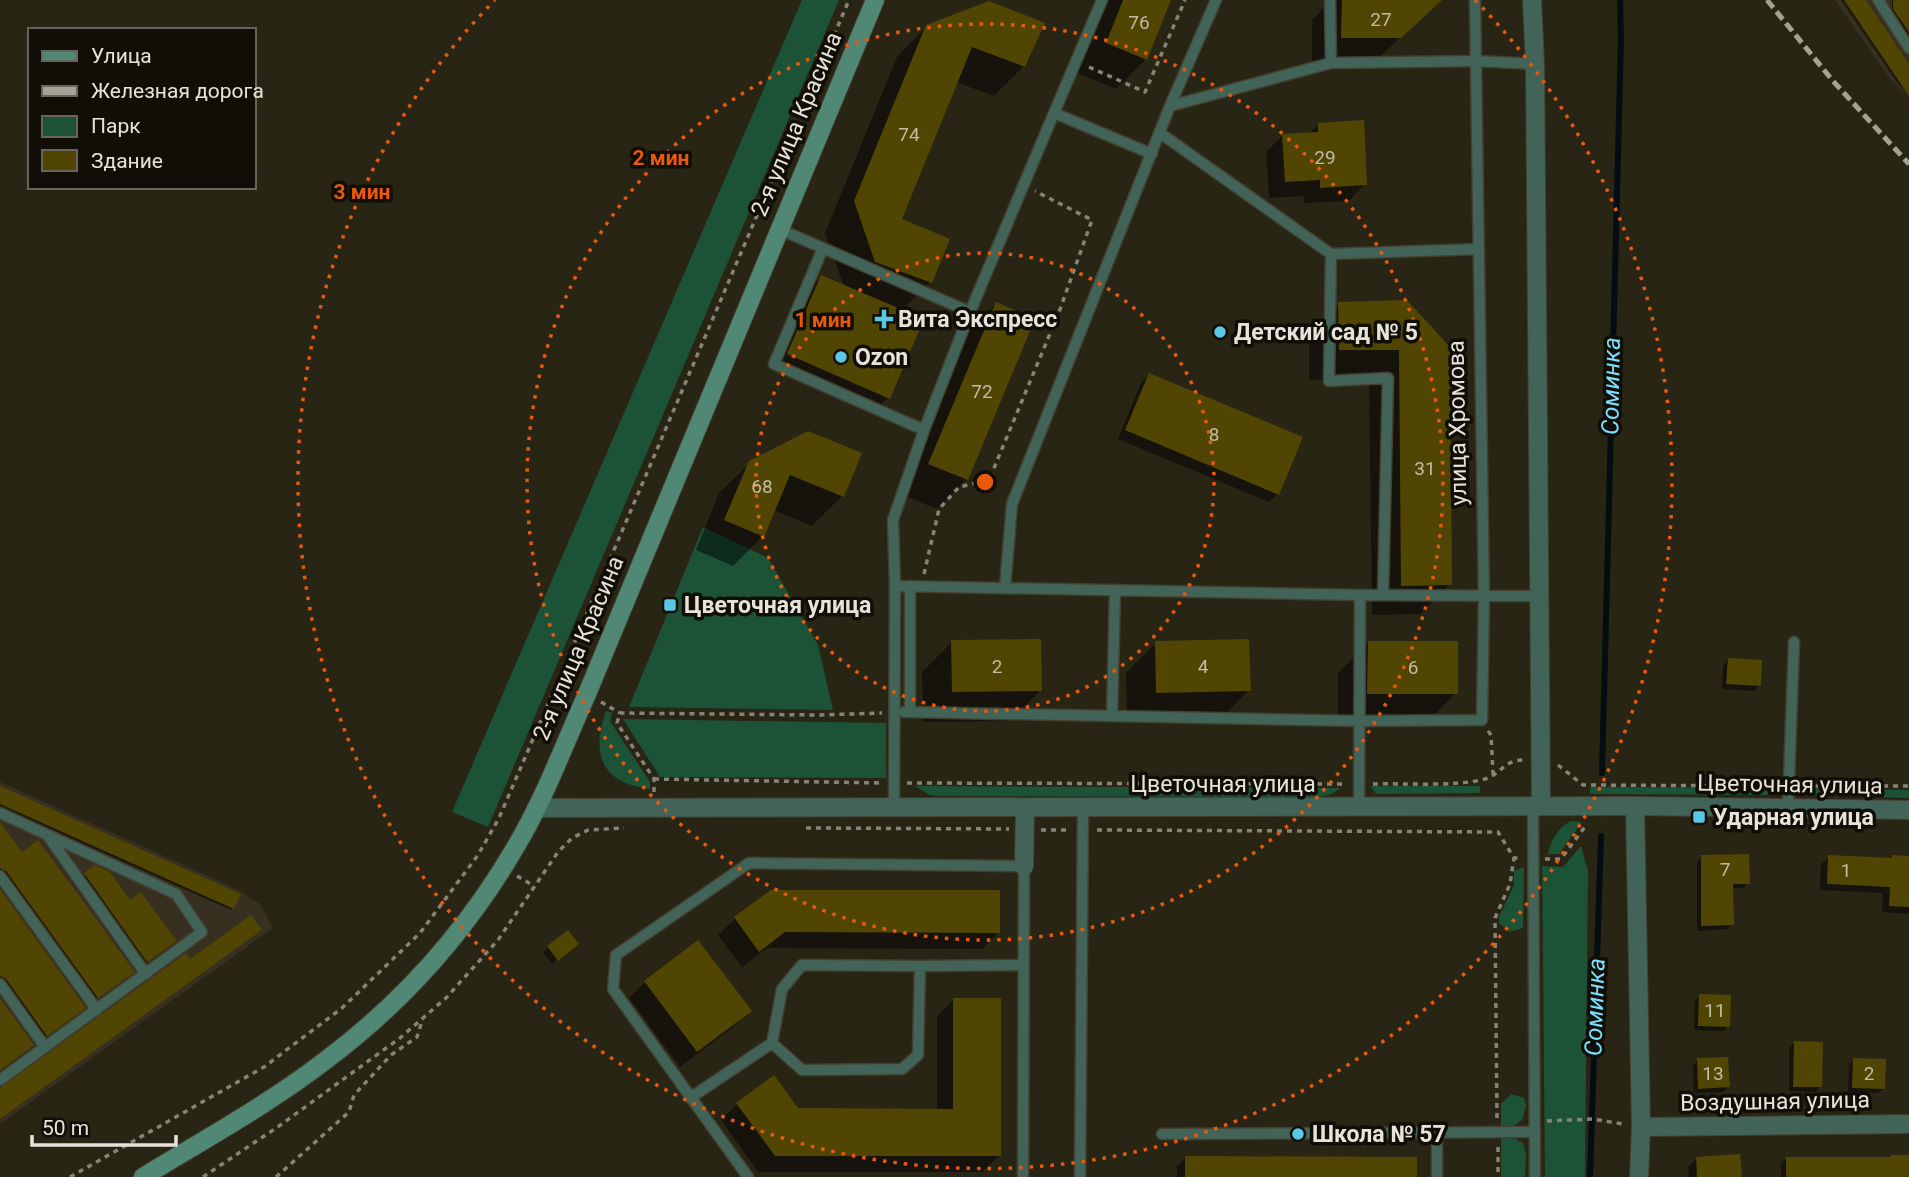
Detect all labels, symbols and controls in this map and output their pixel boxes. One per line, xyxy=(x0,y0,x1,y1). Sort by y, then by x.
house number: 27 xyxy=(1370,8,1392,31)
house number: 76 xyxy=(1128,11,1150,34)
legend xyxy=(28,28,256,189)
street label: 2-я улица Красина xyxy=(745,28,847,220)
text: Улица xyxy=(91,44,152,68)
text: Железная дорога xyxy=(91,79,264,103)
text: Парк xyxy=(91,114,141,138)
house number: 74 xyxy=(898,123,920,146)
text: 2 мин xyxy=(633,146,690,170)
house number: 29 xyxy=(1314,146,1336,169)
text: Здание xyxy=(91,149,163,173)
text: 3 мин xyxy=(334,180,391,204)
place label: Вита Экспресс xyxy=(898,306,1057,333)
text: 1 мин xyxy=(795,308,852,332)
marker: Вита Экспресс xyxy=(876,311,892,327)
place label: Детский сад № 5 xyxy=(1234,319,1418,346)
marker: Детский сад № 5 xyxy=(1212,324,1228,340)
water label: Соминка xyxy=(1596,337,1626,435)
street label: улица Хромова xyxy=(1443,340,1472,506)
place label: Ozon xyxy=(855,344,908,371)
marker: Ozon xyxy=(833,349,849,365)
house number: 72 xyxy=(971,380,993,403)
house number: 8 xyxy=(1209,423,1219,446)
house number: 31 xyxy=(1414,457,1436,480)
centre of rings xyxy=(973,470,997,494)
house number: 68 xyxy=(751,475,773,498)
street label: 2-я улица Красина xyxy=(527,552,629,744)
place label: Цветочная улица xyxy=(684,592,871,619)
marker: Цветочная улица xyxy=(662,597,678,613)
house number: 2 xyxy=(992,655,1002,678)
house number: 4 xyxy=(1198,655,1209,678)
house number: 6 xyxy=(1408,656,1418,679)
street label: Цветочная улица xyxy=(1697,769,1883,800)
street label: Цветочная улица xyxy=(1130,771,1316,798)
place label: Ударная улица xyxy=(1713,804,1874,831)
marker: Ударная улица xyxy=(1691,809,1707,825)
house number: 7 xyxy=(1720,858,1730,881)
house number: 1 xyxy=(1841,859,1851,882)
water label: Соминка xyxy=(1579,958,1611,1056)
house number: 11 xyxy=(1704,999,1726,1022)
house number: 13 xyxy=(1702,1062,1724,1085)
house number: 2 xyxy=(1864,1062,1874,1085)
street label: Воздушная улица xyxy=(1680,1086,1870,1117)
scale bar xyxy=(32,1104,175,1148)
text: 50 m xyxy=(42,1116,89,1140)
place label: Школа № 57 xyxy=(1312,1121,1446,1148)
marker: Школа № 57 xyxy=(1290,1126,1306,1142)

